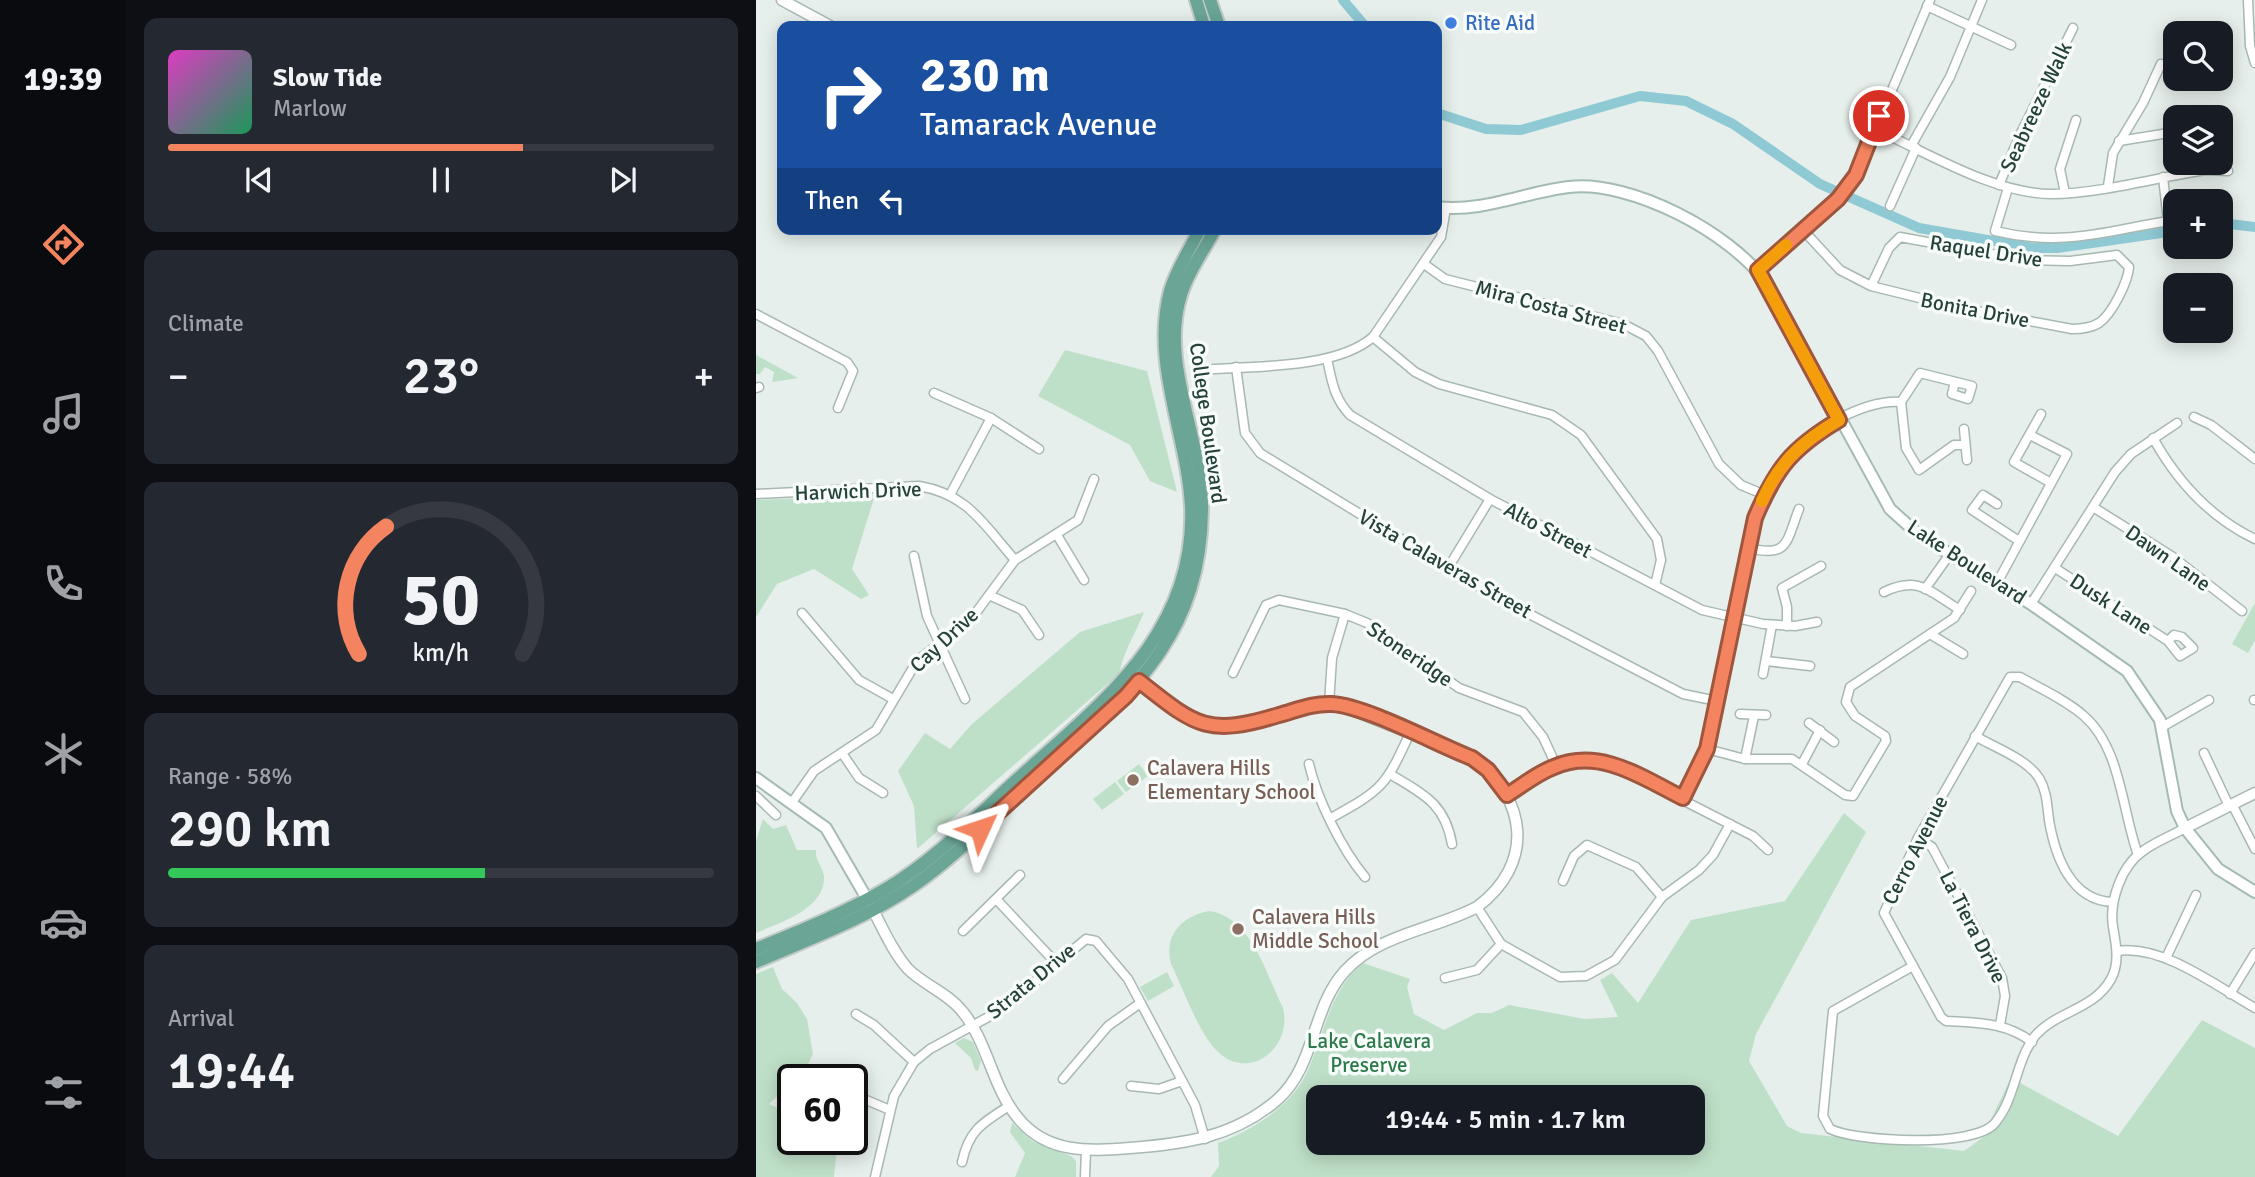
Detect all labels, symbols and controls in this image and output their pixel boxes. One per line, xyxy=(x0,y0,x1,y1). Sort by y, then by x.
place label: Rite Aid xyxy=(1465,10,1535,36)
marker: Rite Aid xyxy=(1443,15,1459,31)
map controls xyxy=(2163,21,2233,343)
button: search xyxy=(2163,21,2233,91)
street label: Seabreeze Walk xyxy=(1994,37,2078,176)
text: 230 m xyxy=(920,45,1050,105)
icon: right xyxy=(805,49,896,140)
text: 19:39 xyxy=(24,60,102,99)
text: Slow Tide xyxy=(273,62,382,94)
pin xyxy=(1849,86,1909,146)
text: Marlow xyxy=(273,94,347,123)
icon: arrive xyxy=(1860,97,1898,135)
text: Tamarack Avenue xyxy=(920,105,1157,144)
button: layers xyxy=(2163,105,2233,175)
icon: previous xyxy=(240,161,278,199)
icon: pause xyxy=(422,161,460,199)
icon: next xyxy=(604,161,642,199)
icon: left xyxy=(873,182,911,220)
text: Then xyxy=(805,185,859,217)
button: + xyxy=(2163,189,2233,259)
icon: directions xyxy=(39,220,88,269)
street label: Raquel Drive xyxy=(1928,229,2044,273)
button: − xyxy=(2163,273,2233,343)
street label: Mira Costa Street xyxy=(1473,274,1629,340)
street label: Bonita Drive xyxy=(1918,287,2032,333)
text: Climate xyxy=(168,309,244,338)
street label: College Boulevard xyxy=(1184,341,1232,505)
text: 23° xyxy=(403,344,479,408)
text: − xyxy=(168,353,189,400)
text: + xyxy=(693,353,714,400)
icon: music xyxy=(39,389,88,438)
street label: Harwich Drive xyxy=(794,476,922,506)
street label: Alto Street xyxy=(1500,496,1596,564)
street label: Vista Calaveras Street xyxy=(1354,504,1536,624)
street label: Lake Boulevard xyxy=(1903,514,2031,610)
street label: Dawn Lane xyxy=(2120,519,2216,597)
text: 50 xyxy=(402,557,480,646)
icon: phone xyxy=(39,559,88,608)
street label: Dusk Lane xyxy=(2065,568,2157,640)
street label: Cay Drive xyxy=(904,602,984,678)
street label: Stoneridge xyxy=(1362,616,1458,692)
text: km/h xyxy=(413,637,469,668)
icon: climate xyxy=(39,729,88,778)
place label: Calavera Hills Elementary School xyxy=(1147,755,1316,805)
text: Range · 58% xyxy=(168,762,292,791)
marker: Calavera Hills Elementary School xyxy=(1125,772,1141,788)
street label: Cerro Avenue xyxy=(1876,791,1954,909)
position arrow xyxy=(943,792,1017,866)
text: 290 km xyxy=(168,797,332,861)
street label: La Tiera Drive xyxy=(1934,867,2012,987)
icon: car xyxy=(39,898,88,947)
place label: Calavera Hills Middle School xyxy=(1252,904,1379,954)
marker: Calavera Hills Middle School xyxy=(1230,921,1246,937)
street label: Strata Drive xyxy=(981,937,1081,1025)
text: Arrival xyxy=(168,1004,234,1033)
park label: Lake Calavera Preserve xyxy=(1307,1028,1431,1078)
text: 19:44 xyxy=(168,1039,295,1103)
speed limit sign: 60 xyxy=(777,1064,868,1155)
icon: filters xyxy=(39,1068,88,1117)
text: 19:44 · 5 min · 1.7 km xyxy=(1385,1104,1626,1136)

